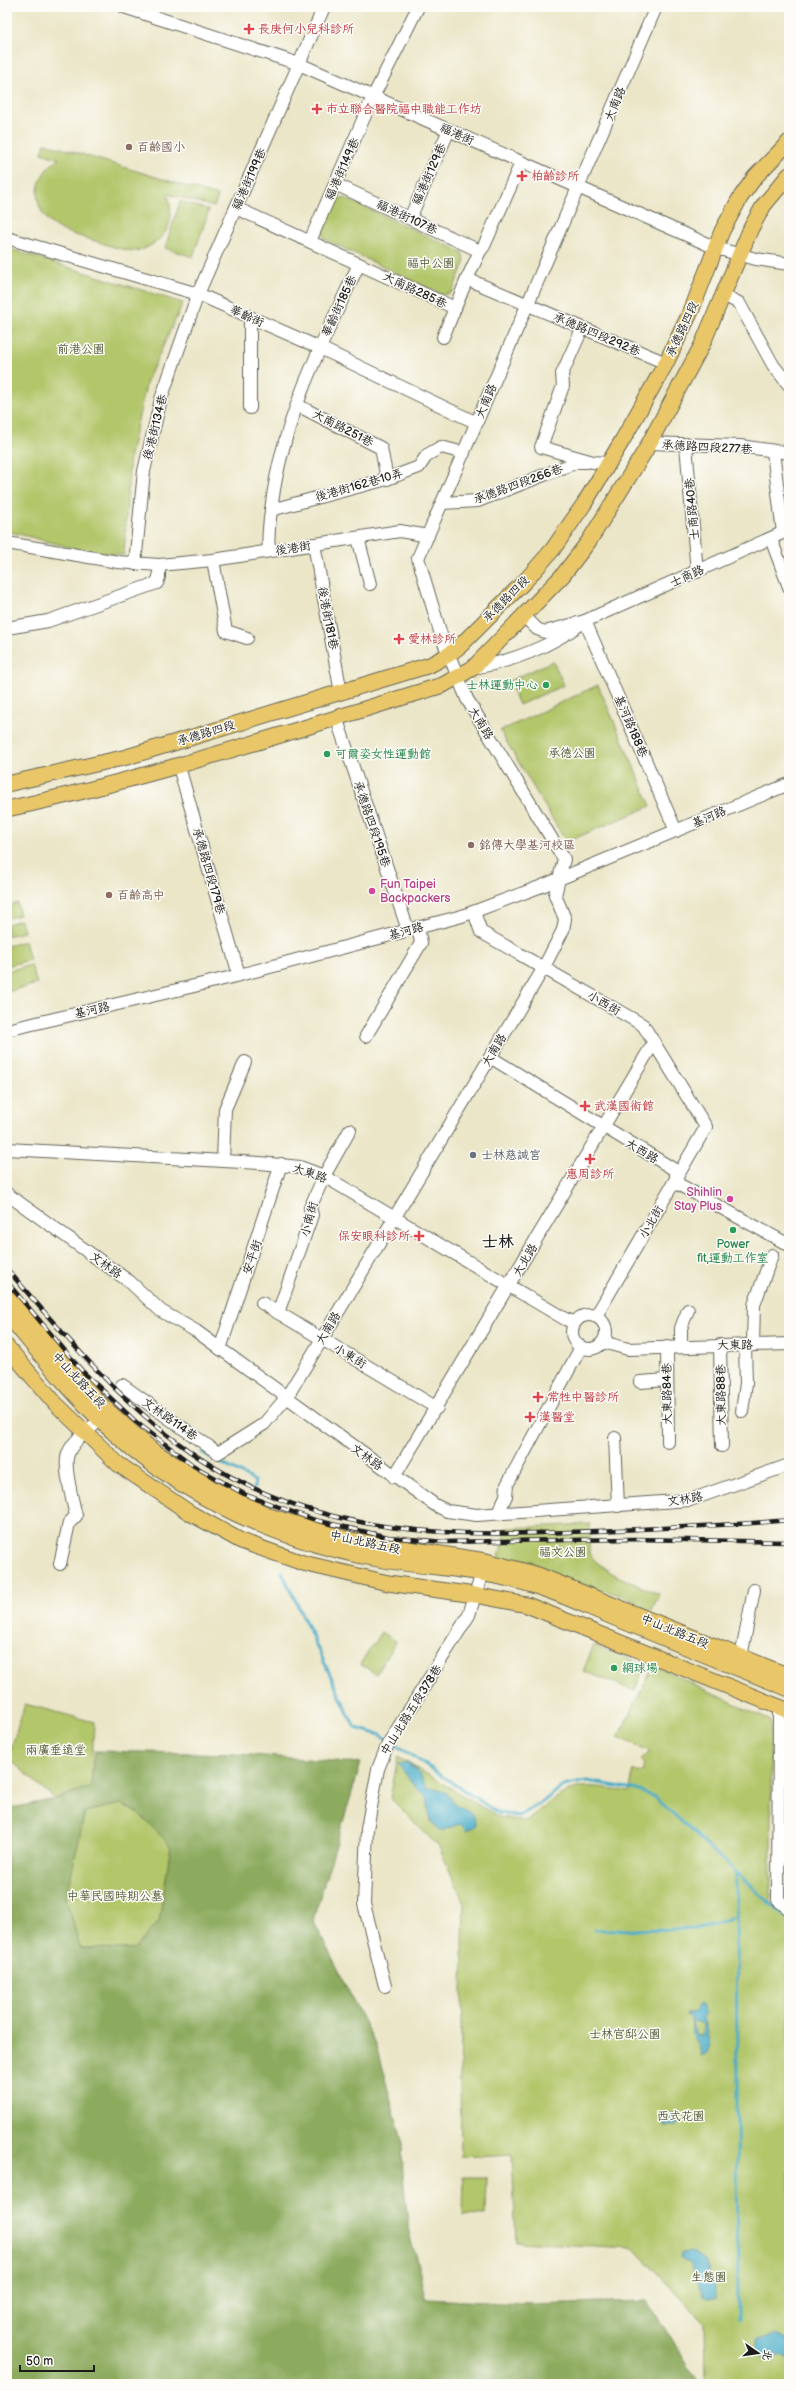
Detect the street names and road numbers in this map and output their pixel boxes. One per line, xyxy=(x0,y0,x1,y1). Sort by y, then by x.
street label: 大南路 xyxy=(602,85,629,124)
street label: 福港街 xyxy=(437,120,476,149)
street label: 福港街149巷 xyxy=(322,136,363,203)
street label: 福港街129巷 xyxy=(409,141,450,208)
street label: 福港街199巷 xyxy=(229,146,270,213)
street label: 福港街107巷 xyxy=(374,197,440,238)
street label: 大南路285巷 xyxy=(380,269,449,312)
street label: 華齡街185巷 xyxy=(319,273,360,340)
street label: 承德路四段 xyxy=(663,299,702,360)
street label: 華齡街 xyxy=(227,302,266,331)
street label: 承德路四段292巷 xyxy=(551,309,643,360)
street label: 大南路 xyxy=(473,382,500,421)
street label: 後港街134巷 xyxy=(140,393,171,462)
street label: 大南路251巷 xyxy=(310,407,376,450)
street label: 承德路四段277巷 xyxy=(661,438,753,457)
street label: 承德路四段266巷 xyxy=(472,461,565,508)
street label: 後港街162巷10弄 xyxy=(313,466,405,505)
street label: 士商路40巷 xyxy=(682,477,703,541)
street label: 後港街 xyxy=(274,538,312,559)
street label: 士商路 xyxy=(668,562,707,591)
street label: 承德路四段 xyxy=(480,573,533,626)
street label: 後港街181巷 xyxy=(314,585,341,651)
street label: 基河路188巷 xyxy=(611,693,650,760)
street label: 大南路 xyxy=(465,704,496,743)
street label: 承德路四段 xyxy=(175,718,237,749)
street label: 承德路四段195巷 xyxy=(350,779,393,869)
street label: 基河路 xyxy=(690,804,729,831)
street label: 承德路四段179巷 xyxy=(189,826,228,916)
street label: 基河路 xyxy=(387,920,425,943)
street label: 小西街 xyxy=(584,988,623,1019)
street label: 基河路 xyxy=(73,999,111,1022)
street label: 大南路 xyxy=(479,1031,510,1070)
street label: 大西路 xyxy=(622,1136,661,1167)
street label: 大東路 xyxy=(290,1161,329,1186)
street label: 小南街 xyxy=(298,1200,321,1238)
street label: 小北街 xyxy=(636,1203,667,1242)
street label: 安平街 xyxy=(240,1238,265,1277)
street label: 大北路 xyxy=(510,1241,541,1280)
street label: 文林路 xyxy=(87,1249,125,1282)
street label: 大南路 xyxy=(313,1309,344,1348)
street label: 大東路 xyxy=(717,1338,753,1353)
street label: 小東街 xyxy=(330,1341,369,1372)
street label: 中山北路五段 xyxy=(49,1349,109,1412)
street label: 大東路84巷 xyxy=(659,1363,676,1425)
street label: 大東路88巷 xyxy=(713,1364,730,1426)
street label: 文林路114巷 xyxy=(139,1395,200,1444)
street label: 文林路 xyxy=(348,1441,386,1474)
street label: 文林路 xyxy=(666,1489,704,1510)
street label: 中山北路五段 xyxy=(328,1528,402,1557)
street label: 中山北路五段 xyxy=(639,1611,711,1652)
street label: 中山北路五段378巷 xyxy=(377,1662,445,1758)

